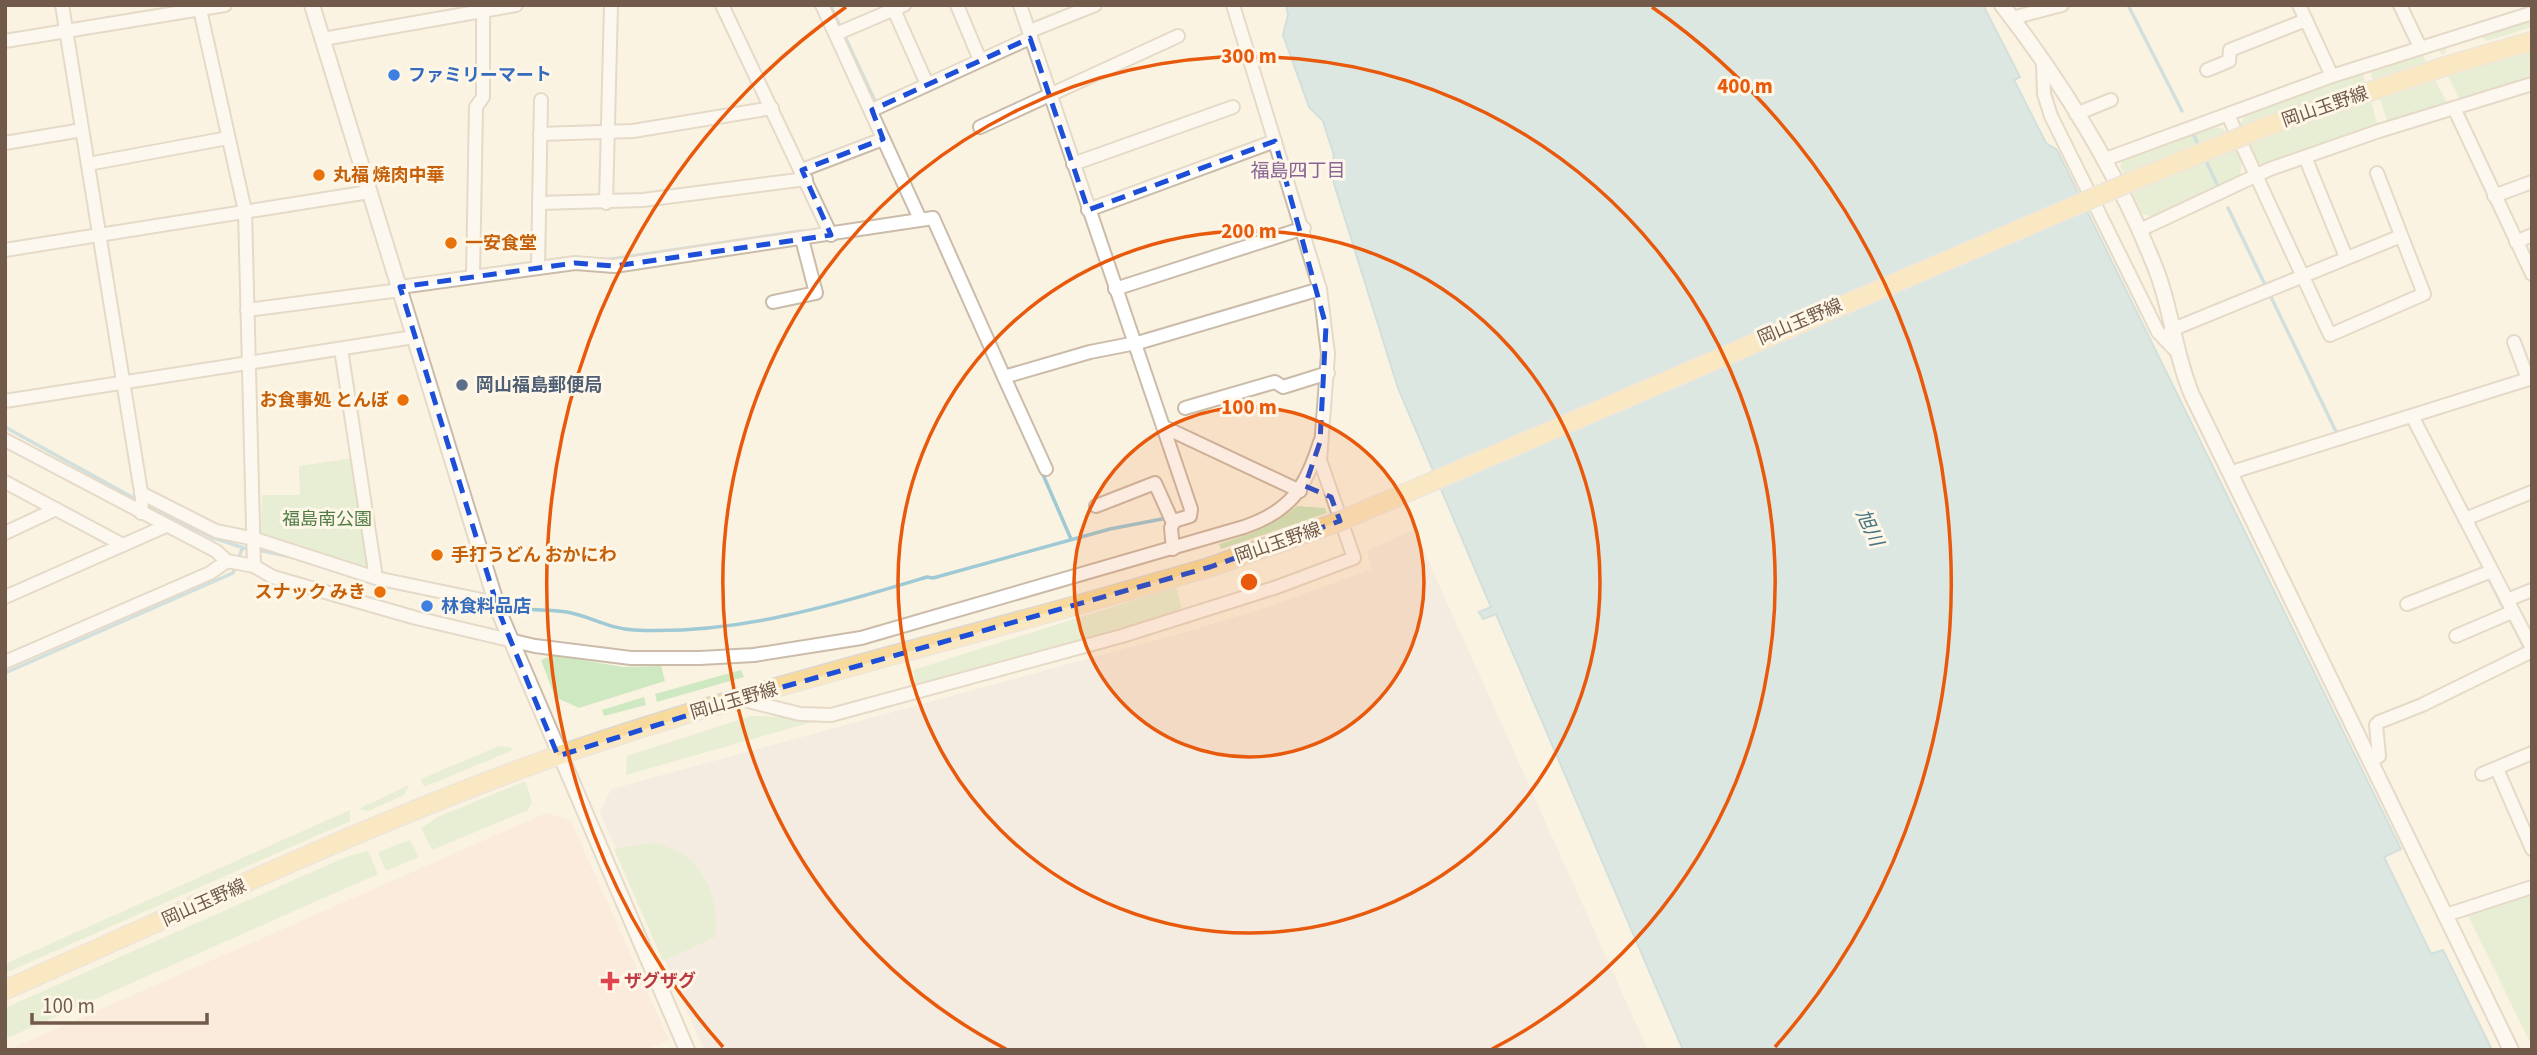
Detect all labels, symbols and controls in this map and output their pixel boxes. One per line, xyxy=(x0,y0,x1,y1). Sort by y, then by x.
text: 300 m xyxy=(1221,41,1277,71)
place label: ファミリーマート xyxy=(408,63,552,88)
marker: ファミリーマート xyxy=(386,67,402,83)
text: 400 m xyxy=(1717,71,1773,101)
street label: 岡山玉野線 xyxy=(2278,81,2372,133)
district label: 福島四丁目 xyxy=(1250,158,1346,185)
place label: 丸福 焼肉中華 xyxy=(333,163,445,188)
marker: 丸福 焼肉中華 xyxy=(311,167,327,183)
text: 200 m xyxy=(1221,216,1277,246)
place label: 一安食堂 xyxy=(465,231,537,256)
marker: 一安食堂 xyxy=(443,235,459,251)
street label: 岡山玉野線 xyxy=(1754,293,1846,351)
place label: 岡山福島郵便局 xyxy=(476,373,602,398)
marker: 岡山福島郵便局 xyxy=(454,377,470,393)
place label: お食事処 とんぼ xyxy=(259,388,389,413)
marker: お食事処 とんぼ xyxy=(395,392,411,408)
text: 100 m xyxy=(1221,392,1277,422)
water label: 旭川 xyxy=(1849,505,1890,553)
park label: 福島南公園 xyxy=(282,507,372,532)
street label: 岡山玉野線 xyxy=(1231,517,1325,569)
place label: 手打うどん おかにわ xyxy=(451,543,617,568)
marker: 手打うどん おかにわ xyxy=(429,547,445,563)
centre of rings xyxy=(1237,570,1261,594)
place label: スナック みき xyxy=(254,580,366,605)
marker: スナック みき xyxy=(372,584,388,600)
place label: 林食料品店 xyxy=(441,594,531,619)
marker: 林食料品店 xyxy=(419,598,435,614)
street label: 岡山玉野線 xyxy=(687,677,781,725)
street label: 岡山玉野線 xyxy=(158,873,250,933)
place label: ザグザグ xyxy=(624,969,696,994)
marker: ザグザグ xyxy=(602,973,618,989)
scale bar xyxy=(32,982,206,1026)
text: 100 m xyxy=(42,991,95,1021)

